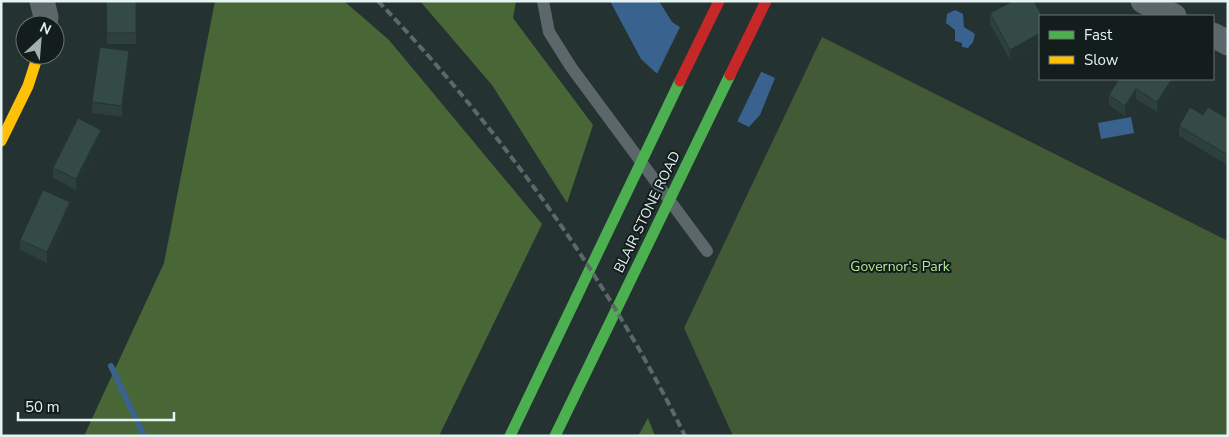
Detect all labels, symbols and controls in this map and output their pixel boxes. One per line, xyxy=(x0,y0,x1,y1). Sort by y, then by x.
north arrow xyxy=(15,15,65,65)
legend xyxy=(1039,15,1214,80)
text: N xyxy=(37,18,54,40)
text: Fast xyxy=(1084,25,1113,45)
text: Slow xyxy=(1084,50,1119,70)
street label: BLAIR STONE ROAD xyxy=(609,148,685,276)
park label: Governor's Park xyxy=(850,257,951,276)
scale bar xyxy=(18,390,174,422)
text: 50 m xyxy=(25,397,60,417)

